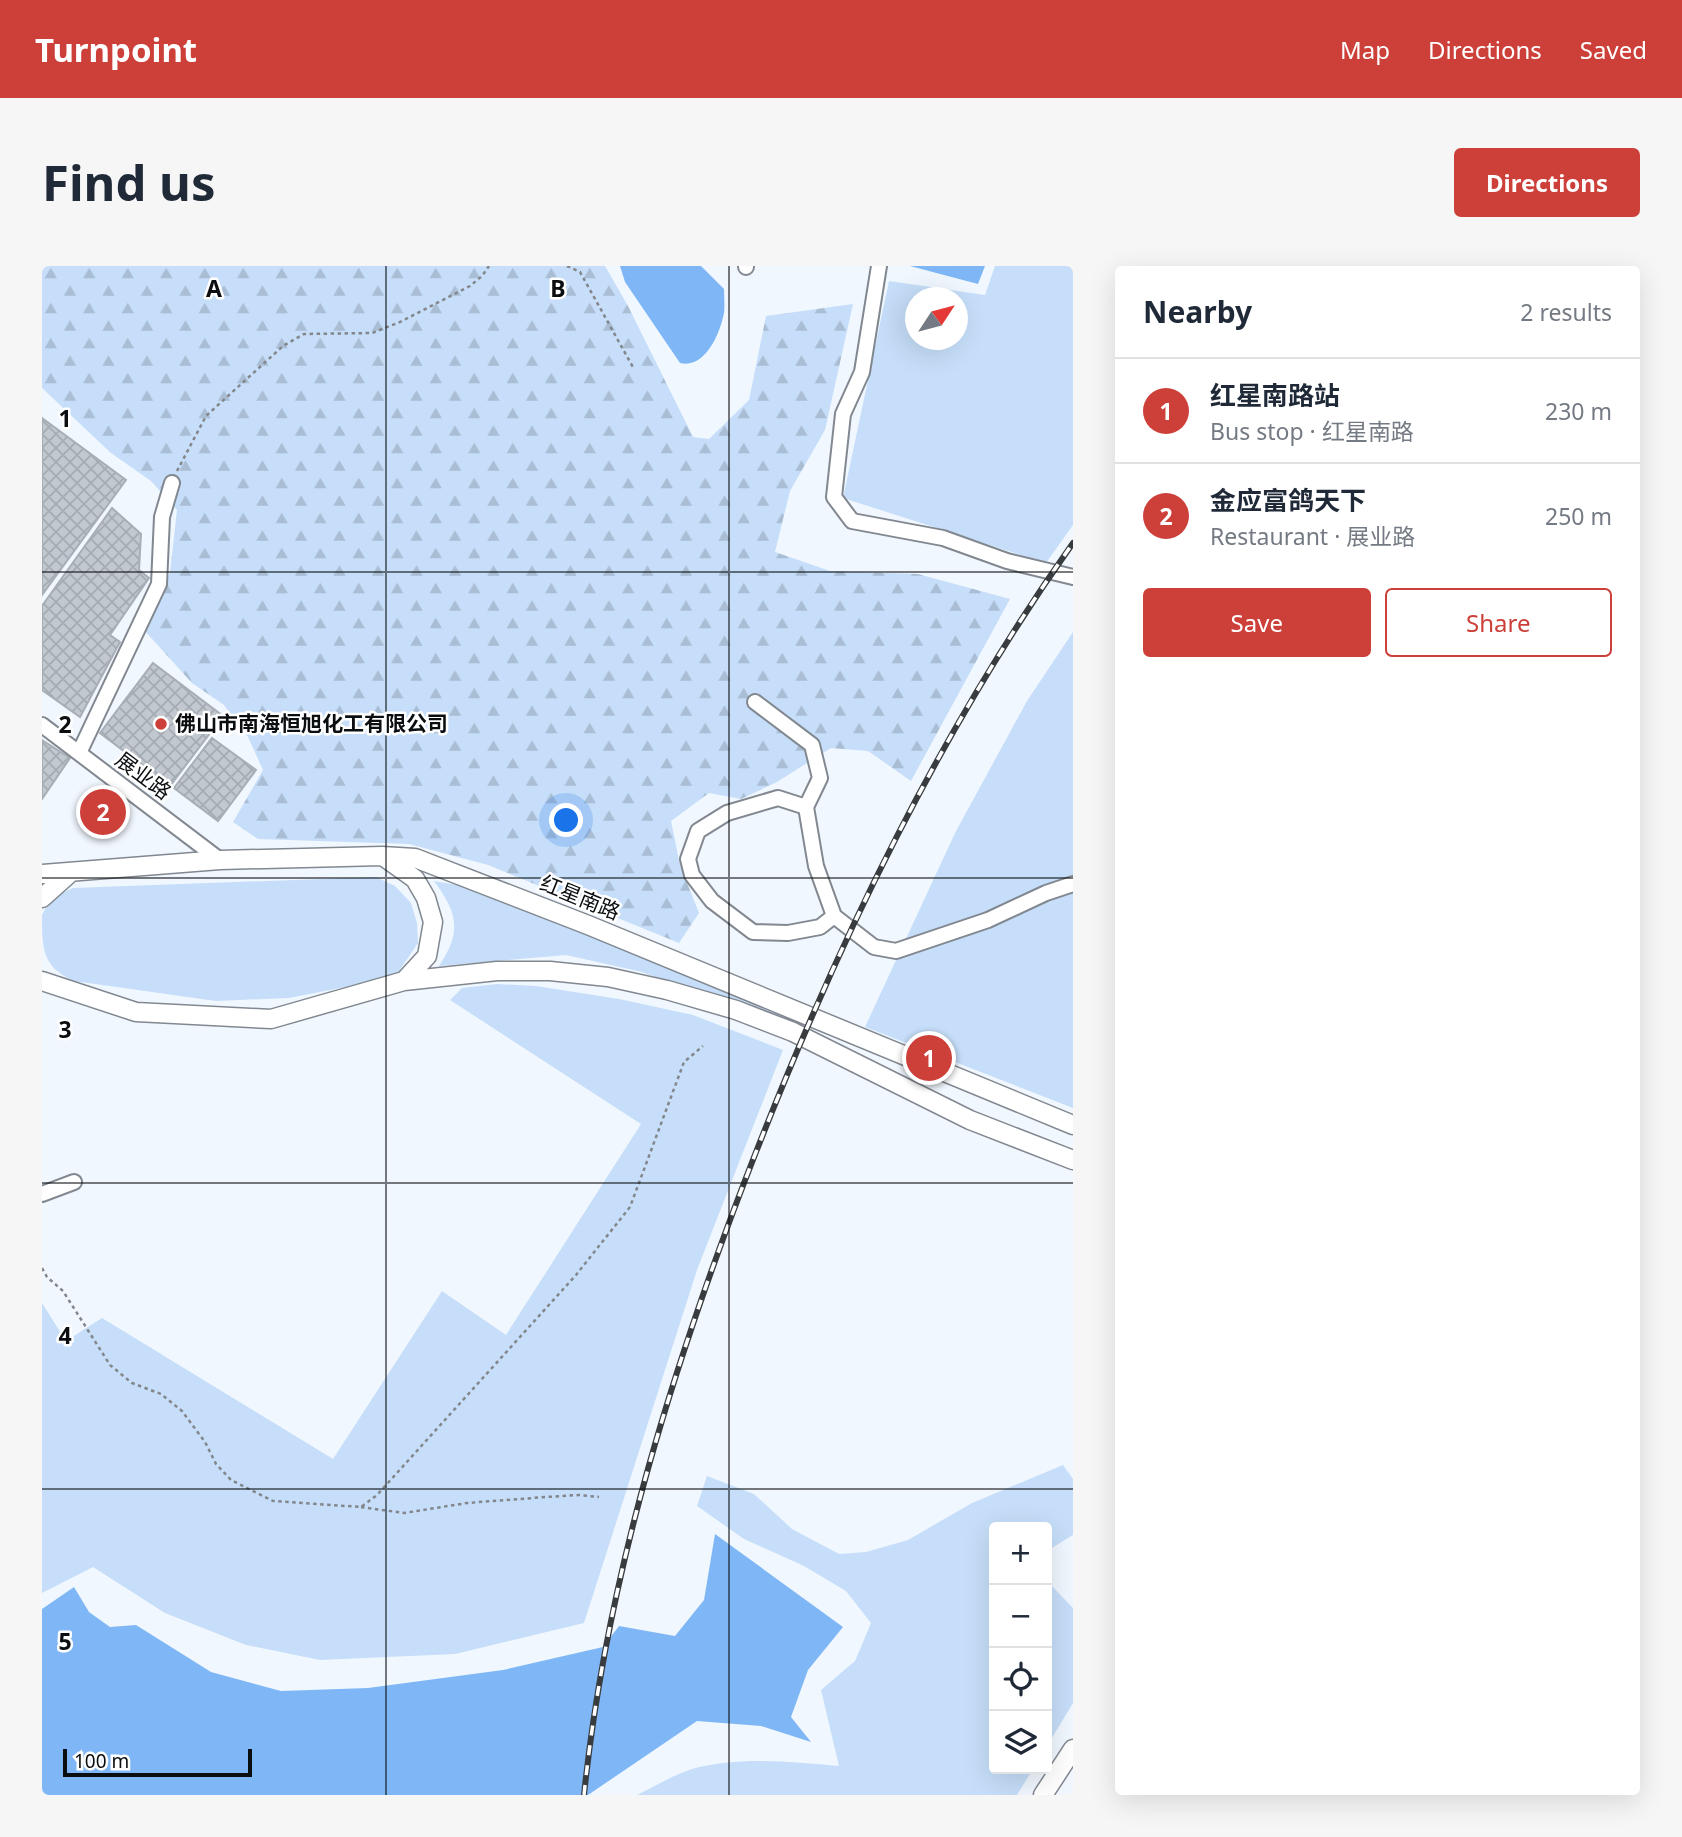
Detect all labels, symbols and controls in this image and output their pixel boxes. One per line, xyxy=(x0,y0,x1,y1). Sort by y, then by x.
text: Turnpoint xyxy=(35,27,197,72)
text: Map xyxy=(1340,33,1390,66)
text: Directions xyxy=(1428,33,1542,66)
text: Saved xyxy=(1580,33,1647,66)
button: Directions xyxy=(1454,148,1640,217)
text: Find us xyxy=(42,149,216,215)
text: A xyxy=(206,272,222,304)
text: B xyxy=(550,272,566,304)
north arrow xyxy=(905,287,968,350)
text: Nearby xyxy=(1143,291,1252,332)
text: 2 results xyxy=(1520,296,1612,328)
text: 红星南路站 xyxy=(1210,377,1340,413)
text: 1 xyxy=(1159,395,1173,427)
text: 230 m xyxy=(1545,395,1612,427)
text: 1 xyxy=(58,402,72,434)
text: Bus stop · 红星南路 xyxy=(1210,415,1414,447)
text: 金应富鸽天下 xyxy=(1210,482,1366,518)
text: 2 xyxy=(1159,500,1173,532)
text: 250 m xyxy=(1545,500,1612,532)
text: Restaurant · 展业路 xyxy=(1210,520,1415,552)
button: Save xyxy=(1143,588,1371,657)
button: Share xyxy=(1385,588,1612,657)
text: 2 xyxy=(58,708,72,740)
place label: 佛山市南海恒旭化工有限公司 xyxy=(175,709,448,737)
marker: 佛山市南海恒旭化工有限公司 xyxy=(153,716,169,732)
street label: 展业路 xyxy=(110,745,177,805)
pin: 2 xyxy=(80,786,126,838)
your location xyxy=(549,803,583,837)
street label: 红星南路 xyxy=(536,868,625,926)
text: 3 xyxy=(58,1013,72,1045)
pin: 1 xyxy=(906,1032,952,1084)
text: 4 xyxy=(58,1319,72,1351)
map controls xyxy=(989,1522,1052,1774)
button: + xyxy=(989,1522,1052,1585)
button: − xyxy=(989,1585,1052,1648)
text: 5 xyxy=(58,1625,72,1657)
button: locate xyxy=(989,1648,1052,1711)
button: layers xyxy=(989,1711,1052,1774)
scale bar xyxy=(63,1746,252,1778)
text: 100 m xyxy=(74,1748,129,1774)

